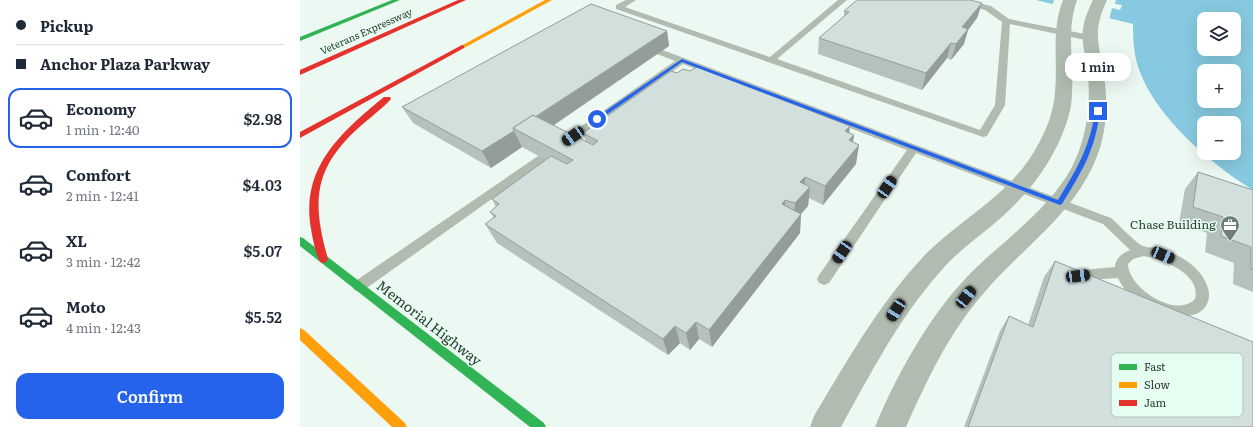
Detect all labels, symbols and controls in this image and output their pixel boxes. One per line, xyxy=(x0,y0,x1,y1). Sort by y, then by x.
street label: Veterans Expressway xyxy=(317,3,415,58)
map controls xyxy=(1197,12,1241,160)
button: layers xyxy=(1197,12,1241,56)
text: Pickup xyxy=(40,14,93,37)
text: Anchor Plaza Parkway xyxy=(40,52,210,75)
callout: 1 min xyxy=(1065,53,1131,81)
text: 1 min xyxy=(1081,57,1115,76)
button: + xyxy=(1197,64,1241,108)
text: Economy xyxy=(66,97,136,120)
icon: car xyxy=(18,100,54,136)
route end xyxy=(1089,102,1107,120)
text: $2.98 xyxy=(244,107,282,130)
route start xyxy=(588,110,606,128)
button: − xyxy=(1197,116,1241,160)
text: 1 min · 12:40 xyxy=(66,120,140,139)
car xyxy=(560,124,586,148)
text: Comfort xyxy=(66,163,131,186)
icon: car xyxy=(18,166,54,202)
text: $4.03 xyxy=(243,173,282,196)
car xyxy=(875,174,899,200)
text: 2 min · 12:41 xyxy=(66,186,139,205)
office icon: Chase Building xyxy=(1219,214,1241,242)
place label: Chase Building xyxy=(1130,215,1216,233)
text: XL xyxy=(66,229,87,252)
icon: car xyxy=(18,232,54,268)
text: $5.07 xyxy=(244,239,282,262)
car xyxy=(830,239,854,265)
car xyxy=(1150,245,1176,265)
text: 3 min · 12:42 xyxy=(66,252,140,271)
car xyxy=(1065,269,1091,283)
street label: Memorial Highway xyxy=(373,275,487,370)
car xyxy=(954,284,978,310)
text: Moto xyxy=(66,295,106,318)
car xyxy=(884,297,908,323)
icon: car xyxy=(18,298,54,334)
text: $5.52 xyxy=(245,305,282,328)
text: 4 min · 12:43 xyxy=(66,318,141,337)
legend xyxy=(1111,353,1243,417)
text: Fast xyxy=(1144,358,1166,374)
button: Confirm xyxy=(16,373,284,419)
text: Slow xyxy=(1144,376,1170,392)
text: Jam xyxy=(1144,394,1167,410)

